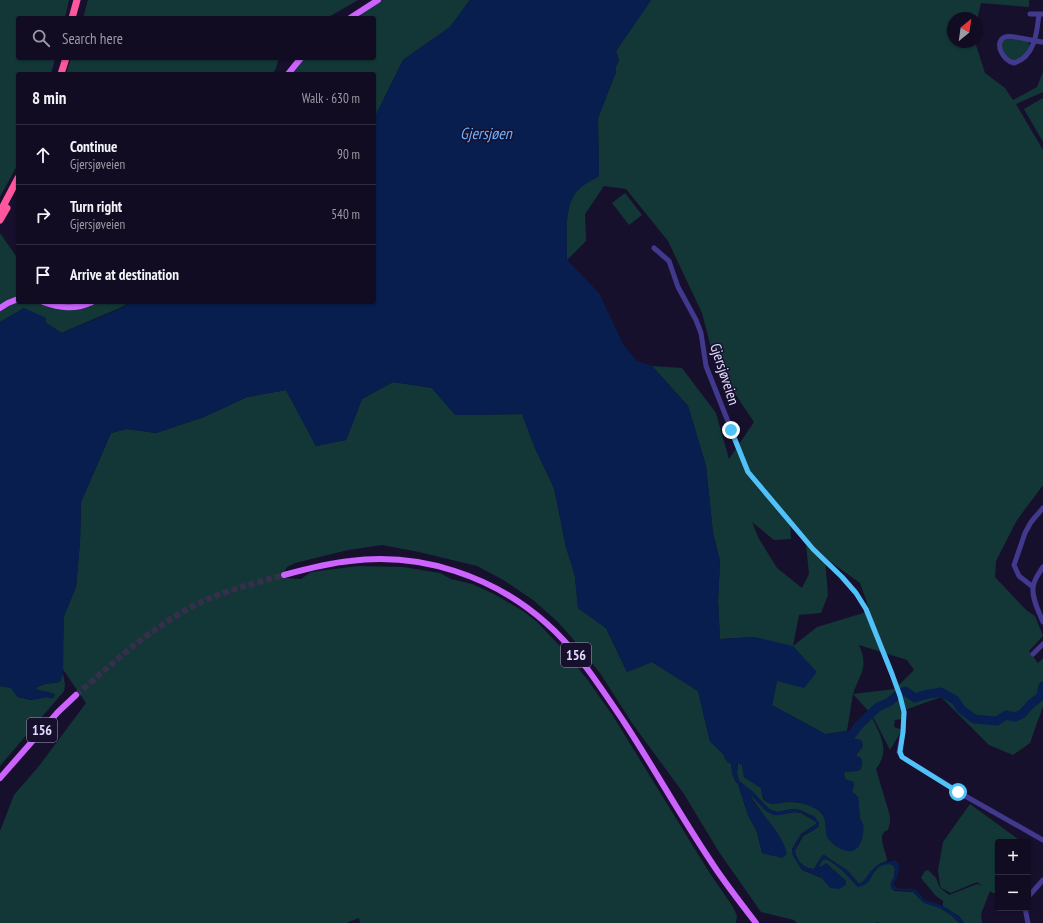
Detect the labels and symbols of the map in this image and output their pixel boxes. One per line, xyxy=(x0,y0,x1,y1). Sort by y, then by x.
north arrow xyxy=(947,12,983,48)
water label: Gjersjøen xyxy=(460,123,513,143)
street label: Gjersjøveien xyxy=(706,341,744,407)
route end xyxy=(722,421,740,439)
road number: 156 xyxy=(561,643,591,667)
road number: 156 xyxy=(27,718,57,742)
route start xyxy=(949,783,967,801)

